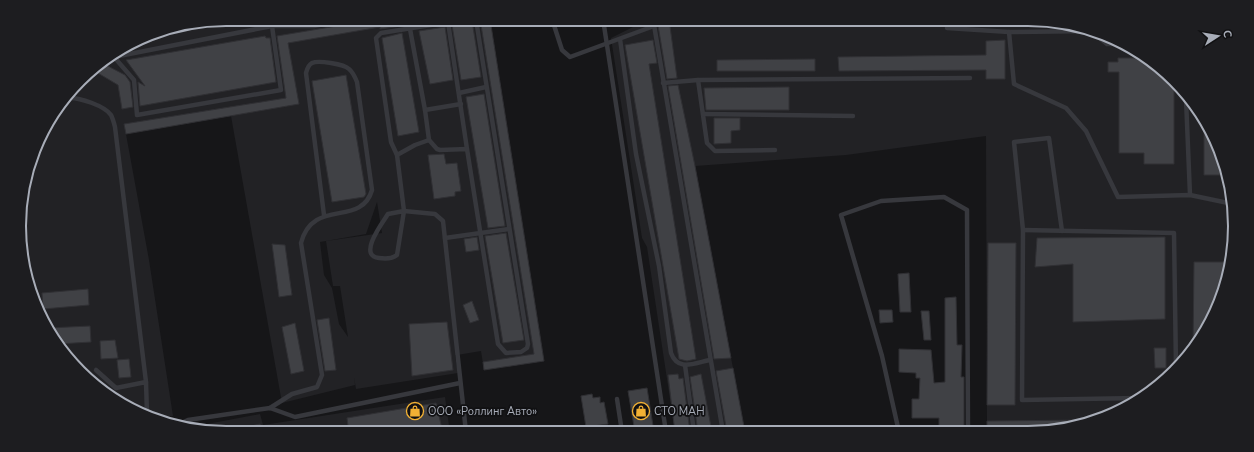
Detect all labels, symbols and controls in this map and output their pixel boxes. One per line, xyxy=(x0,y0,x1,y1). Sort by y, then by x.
north arrow xyxy=(1198,16,1238,56)
text: С xyxy=(1219,29,1236,40)
shop icon: ООО «Роллинг Авто» xyxy=(405,401,425,421)
shop icon: СТО МАН xyxy=(631,401,651,421)
place label: ООО «Роллинг Авто» xyxy=(428,404,537,419)
place label: СТО МАН xyxy=(654,404,705,419)

